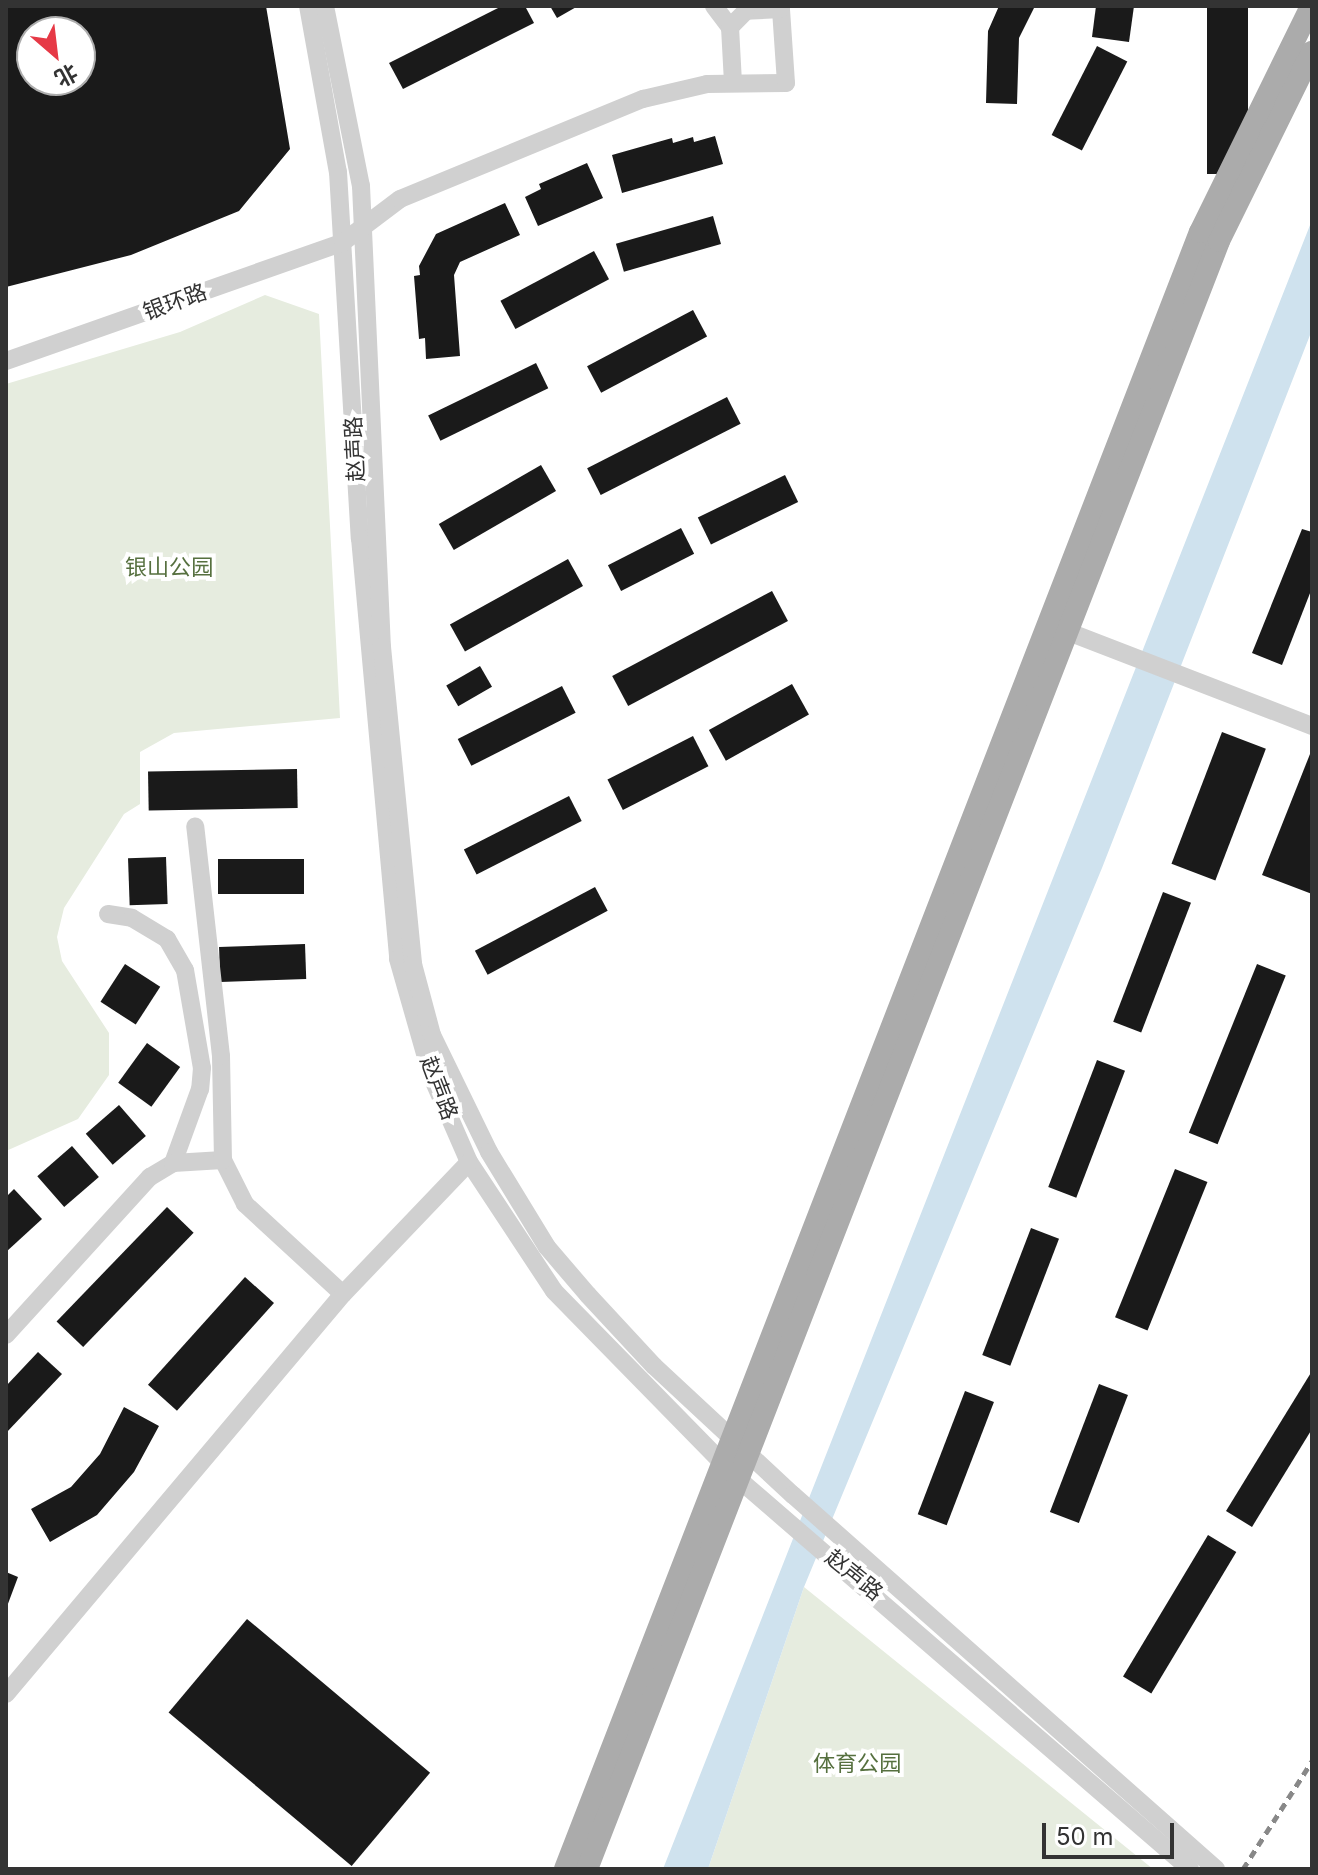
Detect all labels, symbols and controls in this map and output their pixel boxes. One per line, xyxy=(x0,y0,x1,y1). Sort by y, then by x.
north arrow xyxy=(16,16,96,96)
text: 北 xyxy=(51,59,82,92)
street label: 银环路 xyxy=(139,278,211,326)
street label: 赵声路 xyxy=(340,415,370,483)
park label: 银山公园 xyxy=(125,555,213,581)
street label: 赵声路 xyxy=(415,1052,463,1124)
street label: 赵声路 xyxy=(820,1544,888,1606)
park label: 体育公园 xyxy=(813,1751,901,1777)
scale bar xyxy=(1046,1807,1178,1857)
text: 50 m xyxy=(1056,1822,1114,1851)

